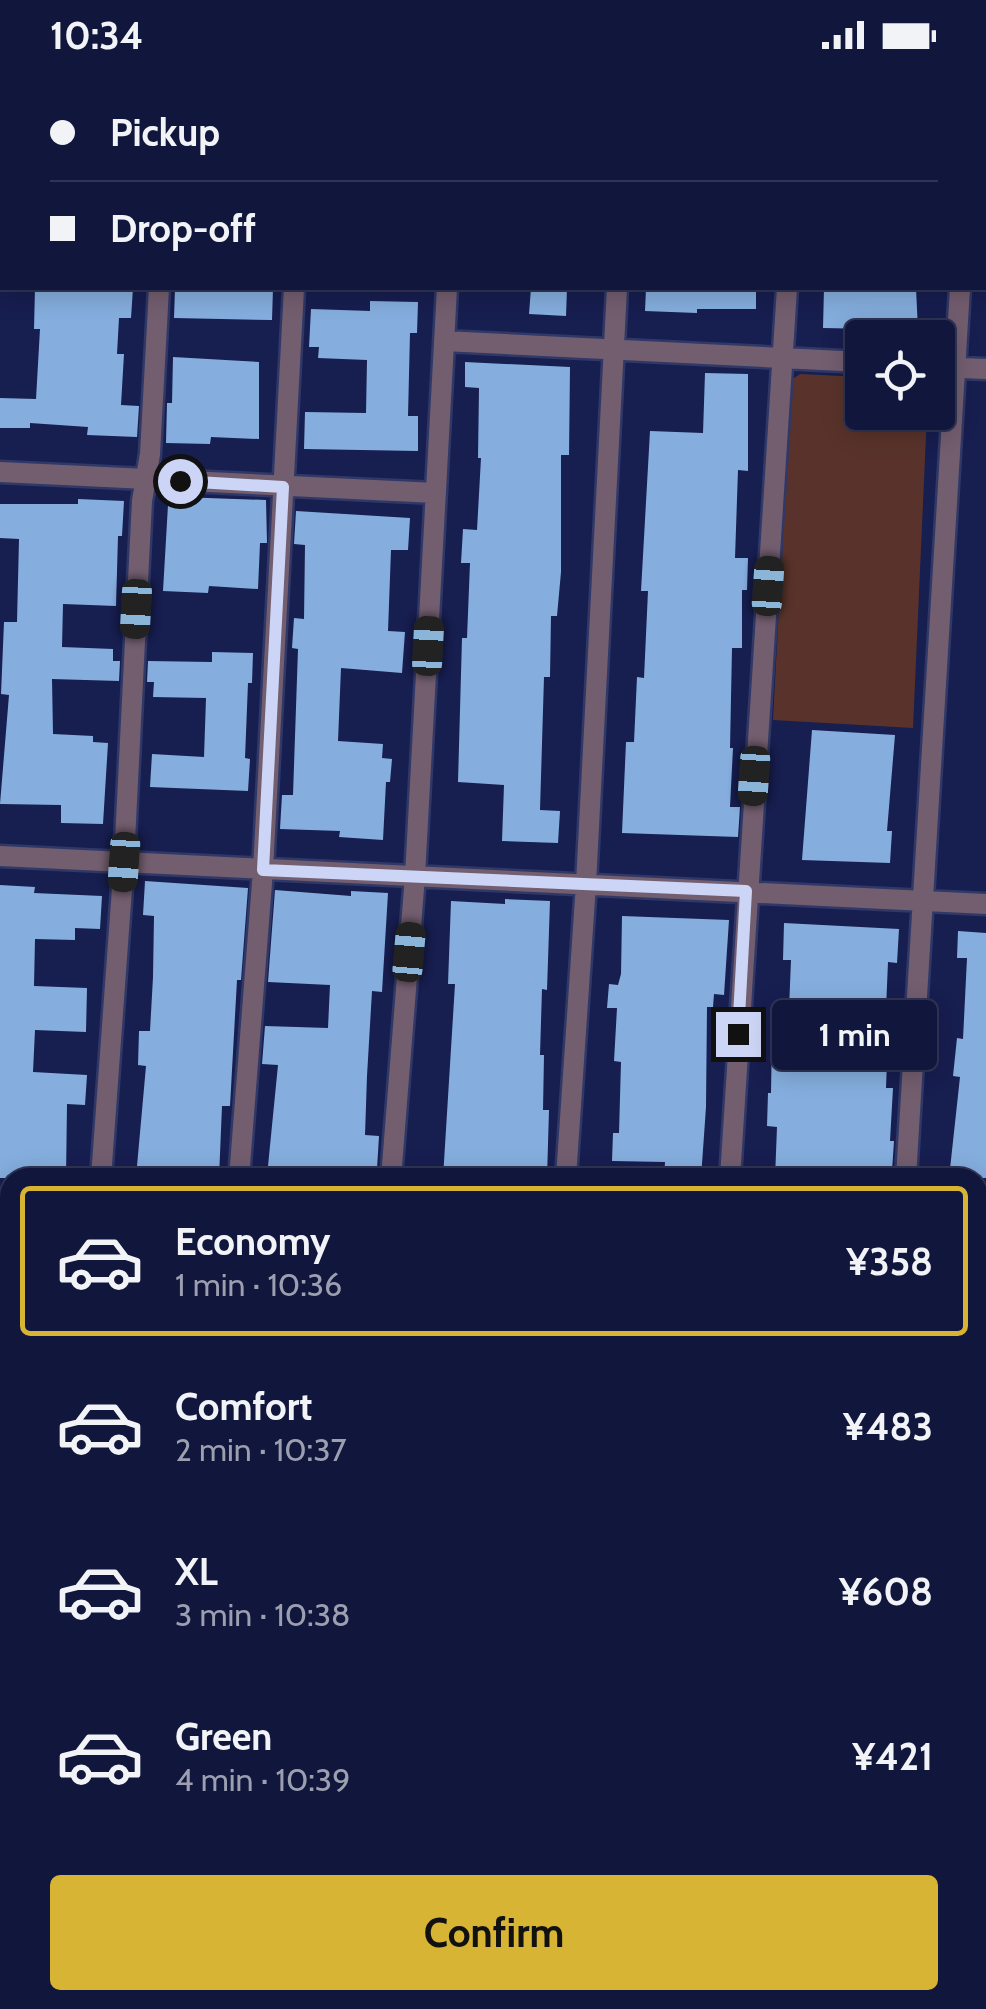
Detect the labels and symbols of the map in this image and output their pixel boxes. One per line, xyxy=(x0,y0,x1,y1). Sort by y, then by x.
route start xyxy=(158,459,203,504)
car xyxy=(751,555,785,617)
car xyxy=(119,578,153,640)
car xyxy=(411,615,445,677)
car xyxy=(737,745,771,807)
car xyxy=(107,831,141,893)
car xyxy=(391,921,427,983)
callout: 1 min xyxy=(773,999,938,1069)
route end xyxy=(716,1012,761,1057)

